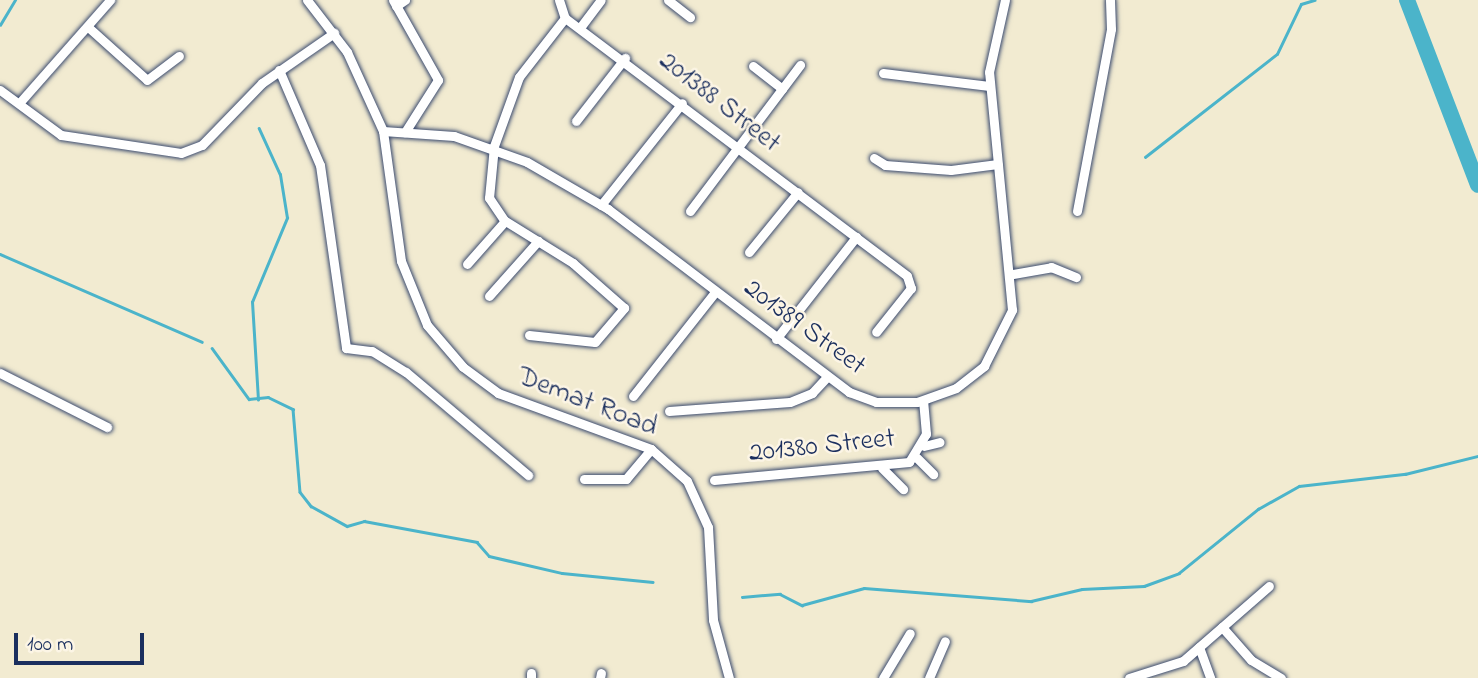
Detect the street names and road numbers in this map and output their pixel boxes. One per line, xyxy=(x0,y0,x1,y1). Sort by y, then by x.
street label: 201388 Street xyxy=(652,45,786,161)
street label: 201389 Street xyxy=(736,272,872,384)
street label: Demat Road xyxy=(512,361,662,445)
street label: 201380 Street xyxy=(747,423,897,471)

